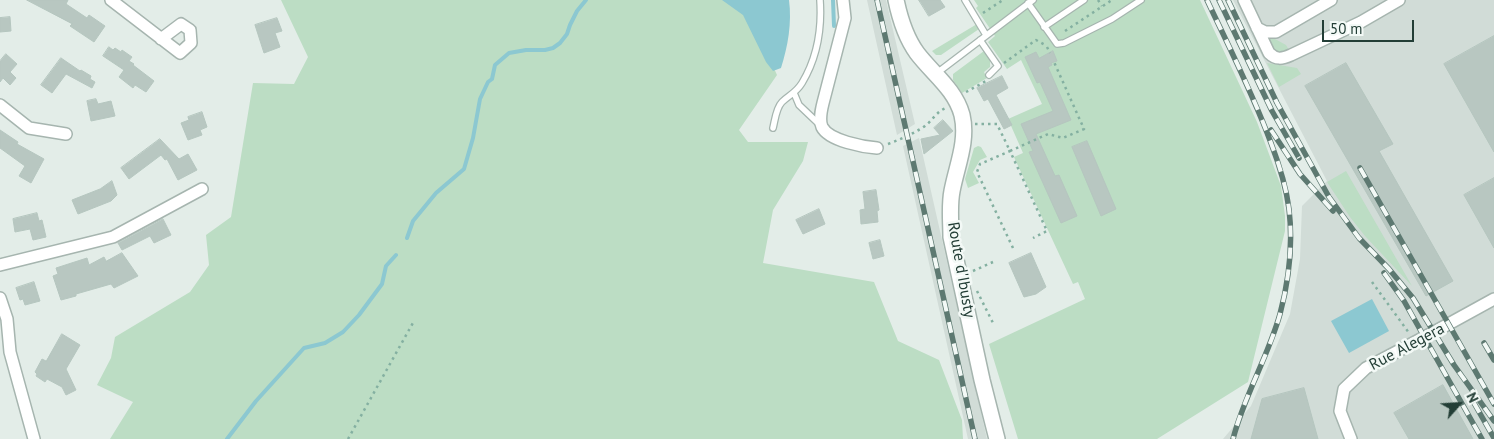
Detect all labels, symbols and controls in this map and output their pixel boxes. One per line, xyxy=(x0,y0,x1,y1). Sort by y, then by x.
scale bar xyxy=(1324,10,1416,42)
text: 50 m xyxy=(1330,19,1363,38)
street label: Route d'Ibusty xyxy=(943,220,979,320)
street label: Rue Alegera xyxy=(1366,319,1448,375)
north arrow xyxy=(1434,379,1484,429)
text: N xyxy=(1462,389,1483,405)

